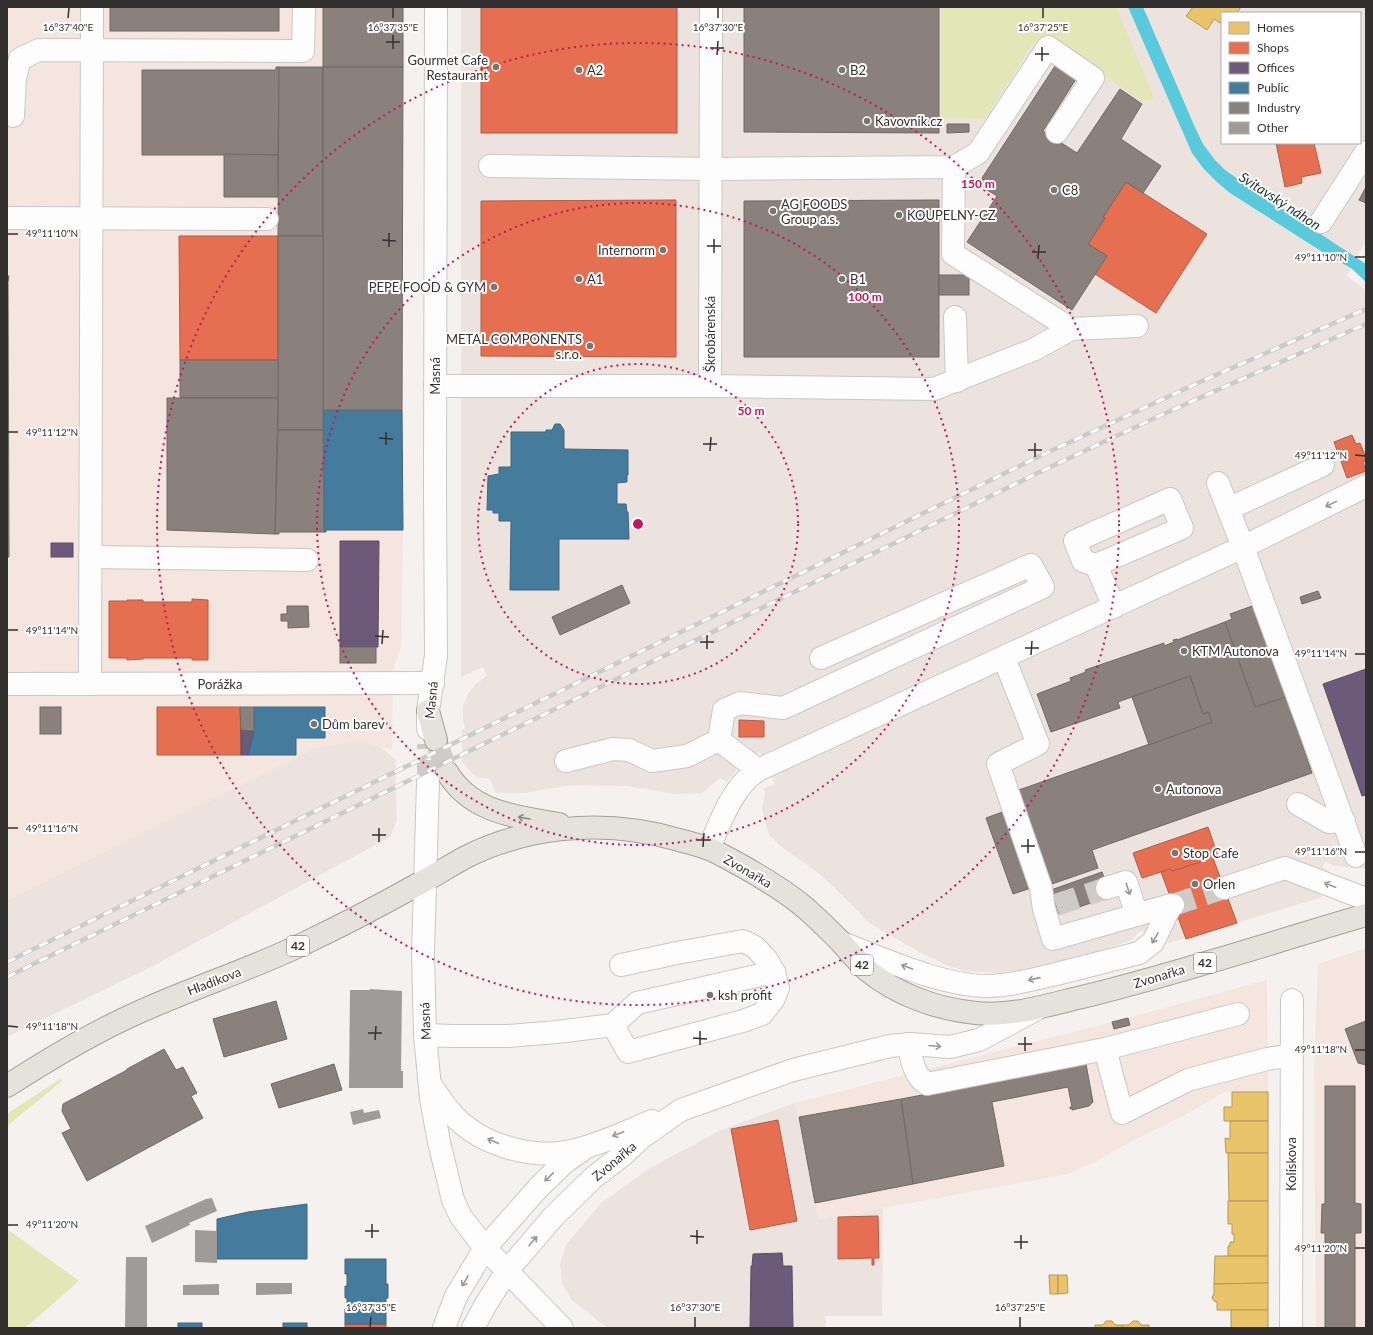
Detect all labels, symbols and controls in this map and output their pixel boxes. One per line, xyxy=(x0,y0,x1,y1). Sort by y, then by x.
legend xyxy=(1221,12,1361,144)
text: Homes xyxy=(1257,20,1294,35)
text: 16°37'40"E xyxy=(43,21,93,33)
text: 16°37'35"E xyxy=(368,21,418,33)
text: 16°37'30"E xyxy=(693,21,743,33)
text: 16°37'25"E xyxy=(1018,21,1068,33)
text: Shops xyxy=(1257,40,1289,55)
place label: Gourmet Cafe Restaurant xyxy=(407,52,488,83)
text: Offices xyxy=(1257,60,1294,75)
marker: Gourmet Cafe Restaurant xyxy=(491,62,501,72)
place label: A2 xyxy=(587,62,603,78)
place label: B2 xyxy=(850,62,866,78)
marker: A2 xyxy=(574,65,584,75)
marker: B2 xyxy=(837,65,847,75)
text: Public xyxy=(1257,80,1289,95)
text: Industry xyxy=(1257,100,1301,115)
place label: Kavovnik.cz xyxy=(875,113,943,129)
marker: Kavovnik.cz xyxy=(862,116,872,126)
text: Other xyxy=(1257,120,1289,135)
water label: Svitavský náhon xyxy=(1236,168,1324,233)
text: 150 m xyxy=(961,176,995,191)
place label: C8 xyxy=(1062,182,1078,198)
marker: C8 xyxy=(1049,185,1059,195)
place label: AG FOODS Group a.s. xyxy=(781,196,847,227)
marker: AG FOODS Group a.s. xyxy=(768,206,778,216)
place label: KOUPELNY-CZ xyxy=(907,207,996,223)
marker: KOUPELNY-CZ xyxy=(894,210,904,220)
text: 49°11'10"N xyxy=(26,227,78,239)
place label: Internorm xyxy=(598,242,655,258)
marker: Internorm xyxy=(658,245,668,255)
text: 49°11'10"N xyxy=(1295,251,1347,263)
place label: A1 xyxy=(587,271,603,287)
place label: B1 xyxy=(850,271,866,287)
marker: A1 xyxy=(574,274,584,284)
marker: B1 xyxy=(837,274,847,284)
place label: PEPE FOOD & GYM xyxy=(369,279,486,295)
marker: PEPE FOOD & GYM xyxy=(489,282,499,292)
text: 100 m xyxy=(848,289,882,304)
street label: Škrobárenská xyxy=(702,296,718,372)
place label: METAL COMPONENTS s.r.o. xyxy=(446,331,582,362)
marker: METAL COMPONENTS s.r.o. xyxy=(585,341,595,351)
street label: Masná xyxy=(427,357,443,395)
text: 50 m xyxy=(738,403,764,418)
text: 49°11'12"N xyxy=(26,426,78,438)
text: 49°11'12"N xyxy=(1295,449,1347,461)
one-way arrow xyxy=(1325,500,1337,508)
centre of rings xyxy=(631,517,645,531)
text: 49°11'14"N xyxy=(26,624,78,636)
place label: KTM Autonova xyxy=(1192,643,1279,659)
marker: KTM Autonova xyxy=(1179,646,1189,656)
text: 49°11'14"N xyxy=(1295,647,1347,659)
street label: Porážka xyxy=(198,676,242,692)
street label: Masná xyxy=(421,680,441,720)
place label: Dům barev xyxy=(322,716,385,732)
marker: Dům barev xyxy=(309,719,319,729)
place label: Autonova xyxy=(1166,781,1221,797)
marker: Autonova xyxy=(1153,784,1163,794)
one-way arrow xyxy=(518,814,531,822)
text: 49°11'16"N xyxy=(26,822,78,834)
place label: Stop Cafe xyxy=(1183,845,1239,861)
text: 49°11'16"N xyxy=(1295,845,1347,857)
marker: Stop Cafe xyxy=(1170,848,1180,858)
street label: Zvonařka xyxy=(721,851,775,891)
place label: Orlen xyxy=(1203,876,1235,892)
marker: Orlen xyxy=(1190,879,1200,889)
one-way arrow xyxy=(1324,880,1336,888)
one-way arrow xyxy=(1125,883,1132,896)
one-way arrow xyxy=(1150,932,1158,944)
road number: 42 xyxy=(287,936,309,956)
road number: 42 xyxy=(1194,953,1216,973)
road number: 42 xyxy=(851,955,873,975)
street label: Zvonařka xyxy=(1131,961,1187,991)
street label: Hladíkova xyxy=(185,963,243,999)
one-way arrow xyxy=(902,963,914,971)
one-way arrow xyxy=(1028,976,1041,984)
place label: ksh profit xyxy=(718,987,772,1003)
marker: ksh profit xyxy=(705,990,715,1000)
street label: Masná xyxy=(416,1002,434,1040)
text: 49°11'18"N xyxy=(26,1020,78,1032)
one-way arrow xyxy=(928,1043,941,1050)
text: 49°11'18"N xyxy=(1295,1043,1347,1055)
one-way arrow xyxy=(613,1131,625,1139)
one-way arrow xyxy=(488,1137,500,1145)
street label: Kolískova xyxy=(1283,1137,1299,1191)
street label: Zvonařka xyxy=(589,1138,639,1184)
one-way arrow xyxy=(544,1173,554,1182)
text: 49°11'20"N xyxy=(26,1218,78,1230)
one-way arrow xyxy=(528,1236,537,1246)
text: 49°11'20"N xyxy=(1295,1242,1347,1254)
one-way arrow xyxy=(460,1275,468,1287)
text: 16°37'35"E xyxy=(346,1301,396,1313)
text: 16°37'30"E xyxy=(670,1301,720,1313)
text: 16°37'25"E xyxy=(995,1301,1045,1313)

